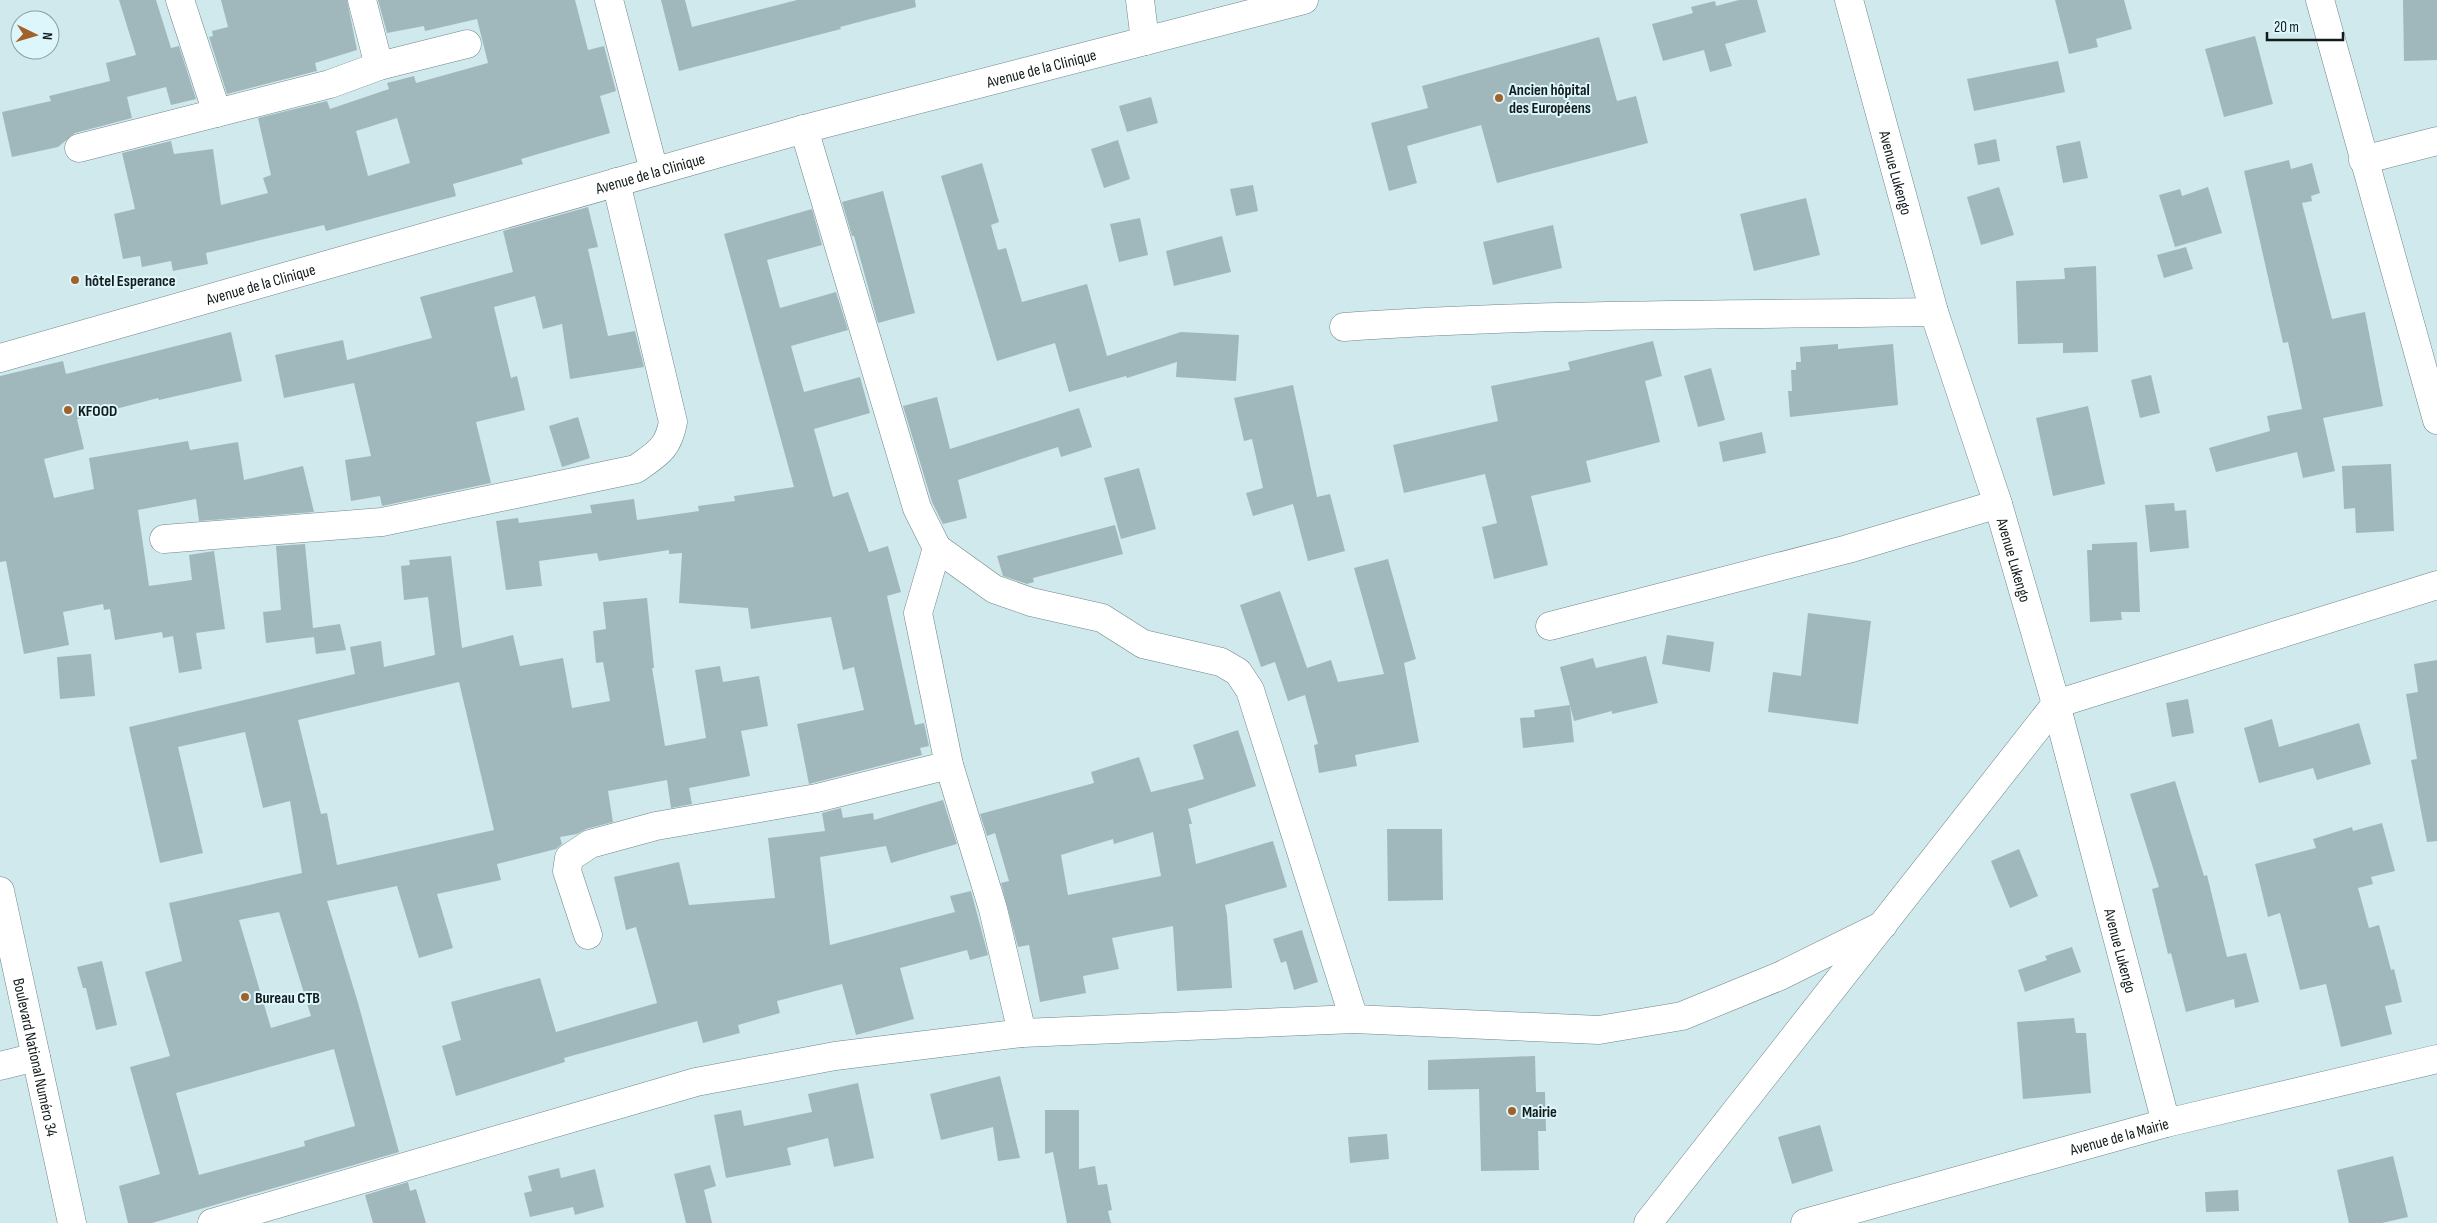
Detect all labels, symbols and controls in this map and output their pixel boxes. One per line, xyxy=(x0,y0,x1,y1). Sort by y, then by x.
north arrow xyxy=(10,10,60,60)
scale bar xyxy=(2267,10,2343,42)
text: 20 m xyxy=(2274,18,2299,37)
text: N xyxy=(39,32,56,41)
street label: Avenue de la Clinique xyxy=(984,46,1099,93)
place label: Ancien hôpital des Européens xyxy=(1508,81,1591,118)
marker: Ancien hôpital des Européens xyxy=(1493,92,1505,104)
street label: Avenue Lukengo xyxy=(1874,128,1915,217)
street label: Avenue de la Clinique xyxy=(593,150,707,199)
street label: Avenue de la Clinique xyxy=(203,261,318,310)
place label: hôtel Esperance xyxy=(85,272,176,291)
marker: hôtel Esperance xyxy=(69,274,81,286)
place label: KFOOD xyxy=(78,402,117,421)
marker: KFOOD xyxy=(62,404,74,416)
street label: Avenue Lukengo xyxy=(1991,515,2034,605)
street label: Avenue Lukengo xyxy=(2099,906,2139,995)
street label: Boulevard National Numéro 34 xyxy=(8,977,61,1139)
place label: Bureau CTB xyxy=(255,989,320,1008)
marker: Bureau CTB xyxy=(239,991,251,1003)
place label: Mairie xyxy=(1522,1103,1557,1122)
marker: Mairie xyxy=(1506,1105,1518,1117)
street label: Avenue de la Mairie xyxy=(2067,1115,2171,1160)

